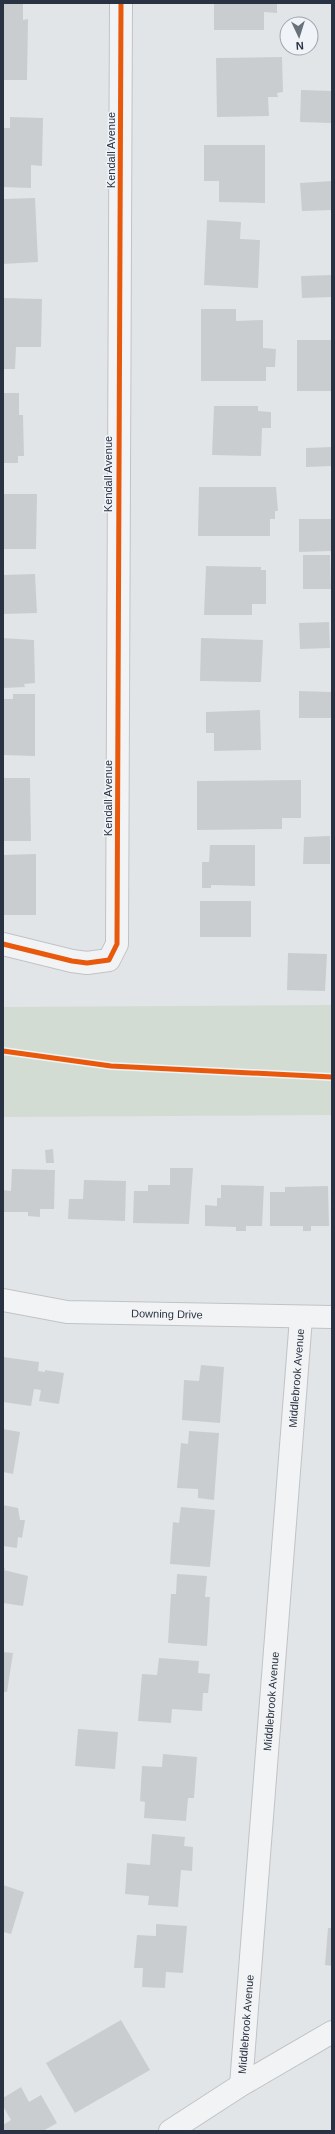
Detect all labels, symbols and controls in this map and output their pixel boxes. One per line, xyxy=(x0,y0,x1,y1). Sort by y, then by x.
north arrow xyxy=(279,16,319,56)
text: N xyxy=(295,40,304,52)
street label: Kendall Avenue xyxy=(105,112,117,188)
street label: Kendall Avenue xyxy=(102,436,114,512)
street label: Kendall Avenue xyxy=(102,760,114,836)
street label: Downing Drive xyxy=(131,1307,203,1321)
street label: Middlebrook Avenue xyxy=(286,1328,306,1428)
street label: Middlebrook Avenue xyxy=(261,1651,281,1751)
street label: Middlebrook Avenue xyxy=(236,1974,256,2074)

